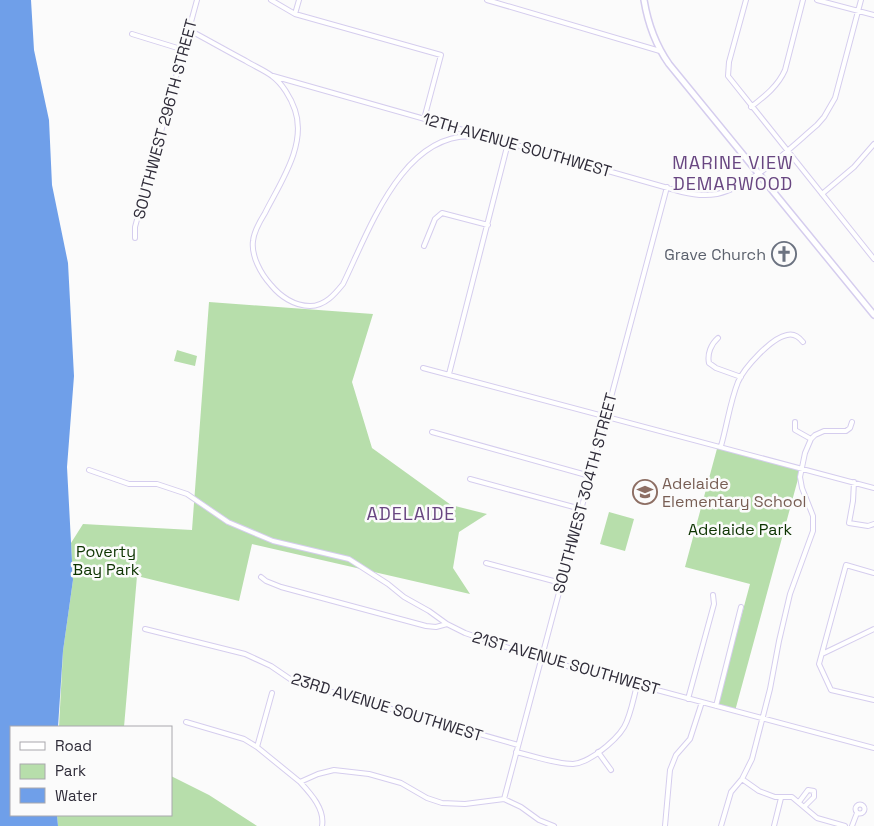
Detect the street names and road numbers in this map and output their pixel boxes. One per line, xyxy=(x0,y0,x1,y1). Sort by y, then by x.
street label: SOUTHWEST 296TH STREET xyxy=(128,17,202,221)
street label: 12TH AVENUE SOUTHWEST xyxy=(420,108,614,182)
street label: SOUTHWEST 304TH STREET xyxy=(548,390,622,596)
street label: 21ST AVENUE SOUTHWEST xyxy=(470,626,662,700)
street label: 23RD AVENUE SOUTHWEST xyxy=(289,668,485,746)

